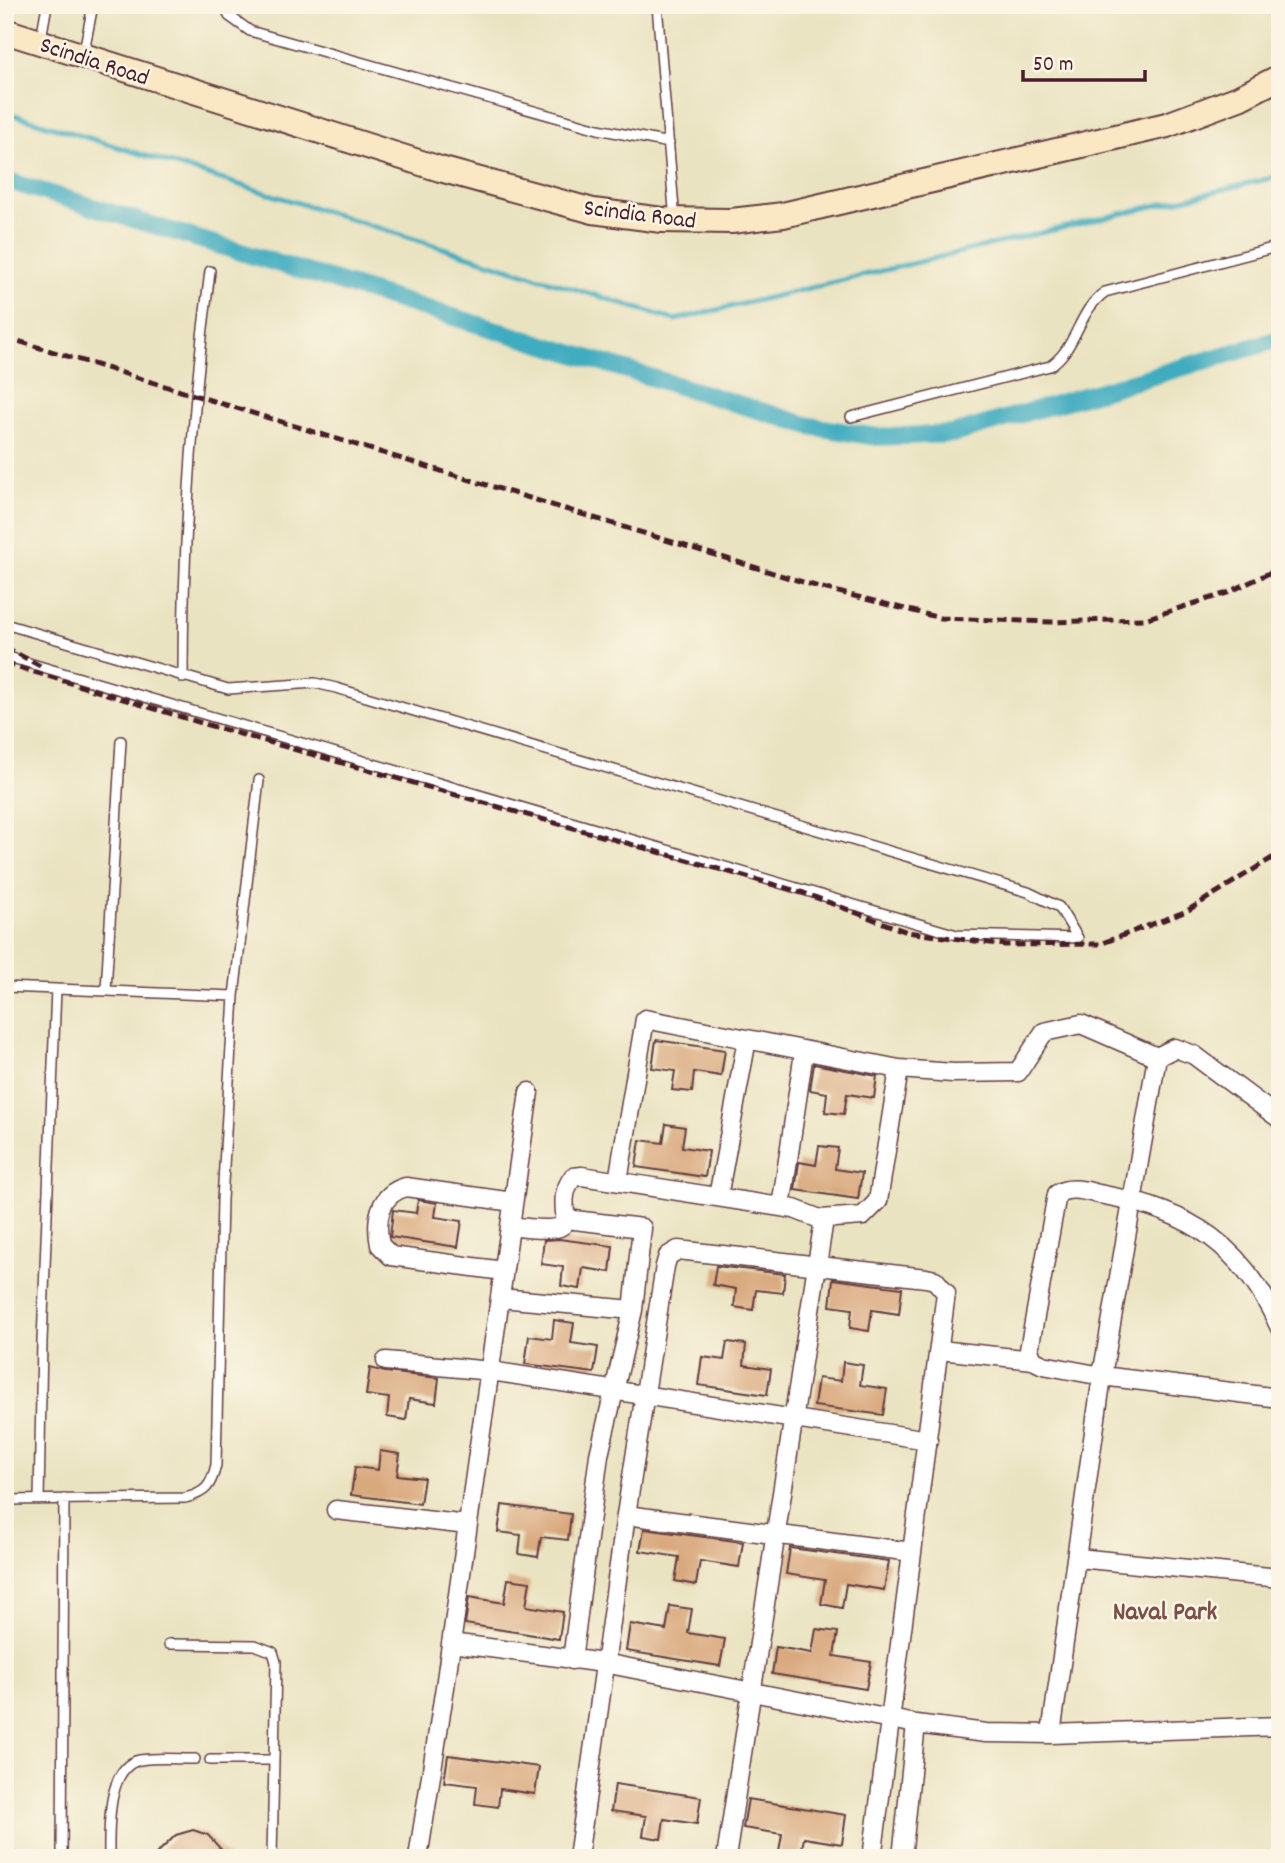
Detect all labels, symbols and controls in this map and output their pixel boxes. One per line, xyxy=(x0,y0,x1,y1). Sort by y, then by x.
street label: Scindia Road xyxy=(35,29,153,96)
scale bar xyxy=(1023,38,1145,82)
text: 50 m xyxy=(1033,51,1073,81)
street label: Scindia Road xyxy=(581,192,698,240)
district label: Naval Park xyxy=(1113,1595,1218,1632)

